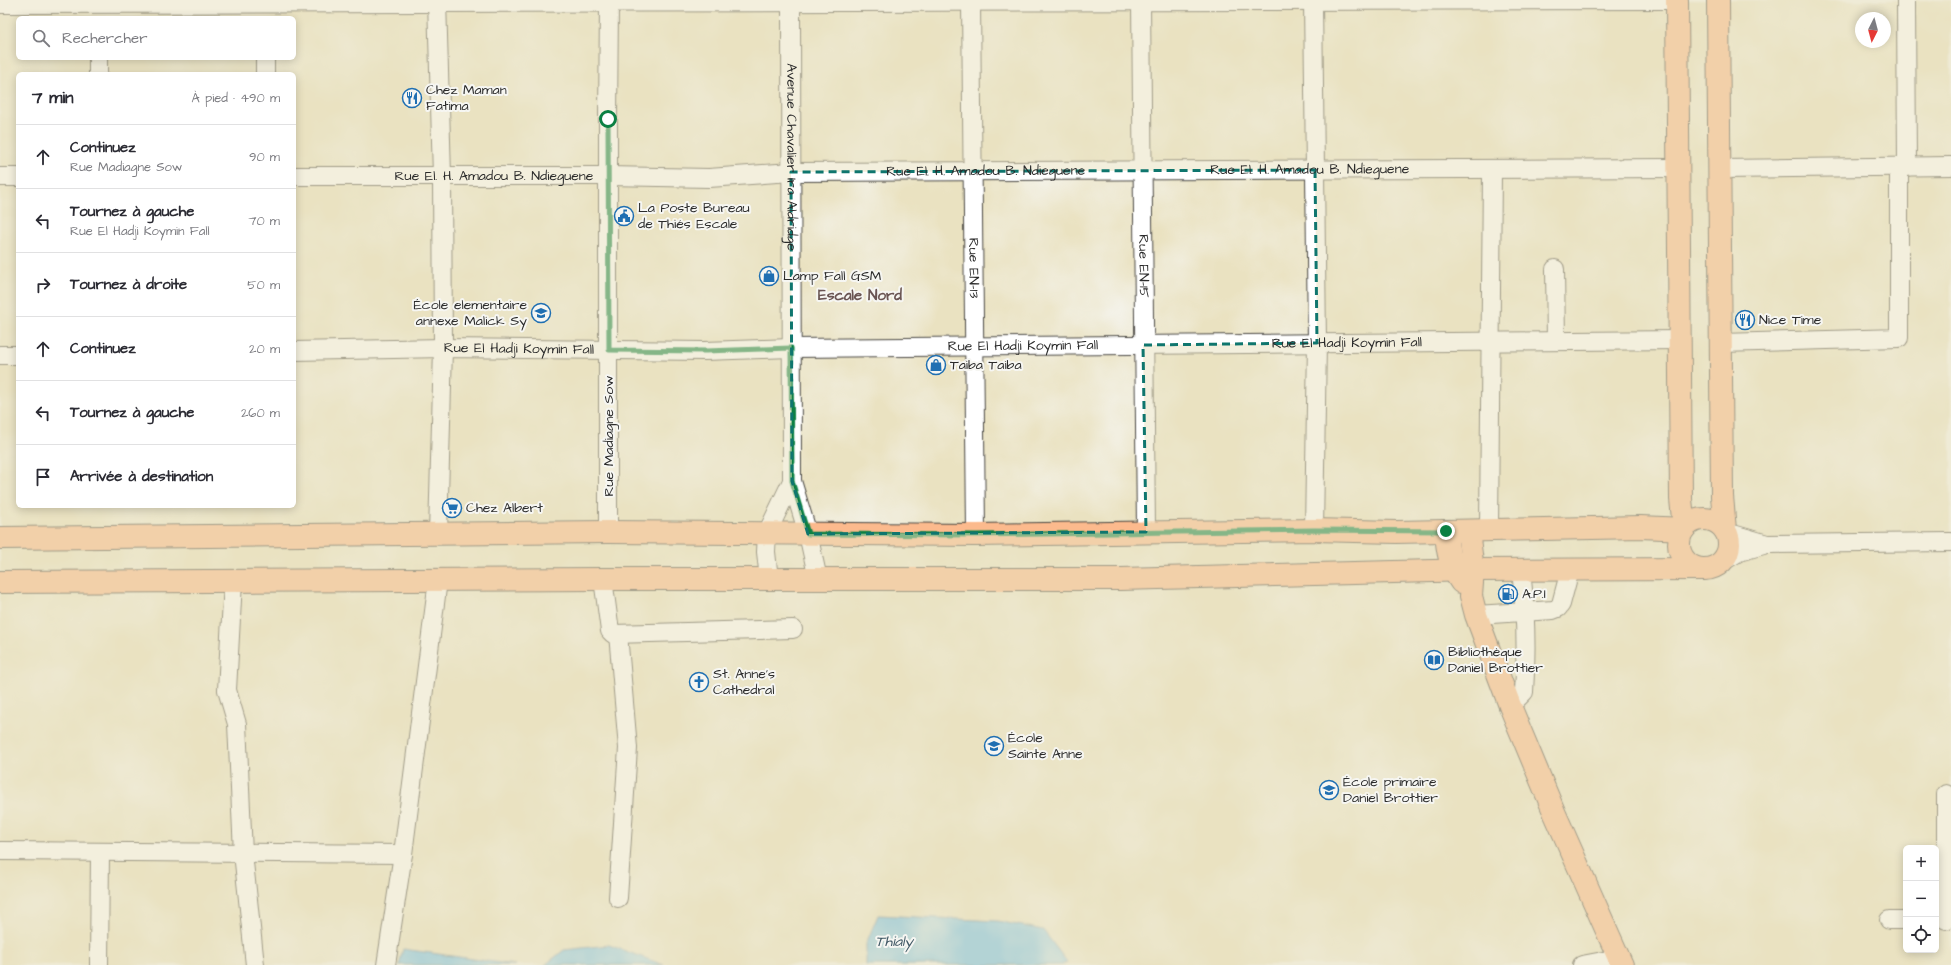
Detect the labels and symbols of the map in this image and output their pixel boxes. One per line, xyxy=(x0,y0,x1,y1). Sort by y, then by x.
north arrow xyxy=(1855,12,1891,48)
street label: Avenue Chavalier Ira Aldridge xyxy=(781,63,802,251)
place label: Chez Maman Fatima xyxy=(426,80,507,116)
restaurant icon: Chez Maman Fatima xyxy=(401,87,423,109)
route start xyxy=(599,110,617,128)
street label: Rue El. H. Amadou B. Ndieguene xyxy=(1210,159,1410,180)
street label: Rue El. H. Amadou B. Ndieguene xyxy=(886,161,1086,182)
street label: Rue El. H. Amadou B. Ndieguene xyxy=(395,166,594,186)
place label: La Poste Bureau de Thiés Escale xyxy=(638,198,750,234)
public building icon: La Poste Bureau de Thiés Escale xyxy=(613,205,635,227)
street label: Rue EN-15 xyxy=(1133,234,1154,298)
street label: Rue EN-13 xyxy=(963,238,984,298)
shop icon: Lamp Fall GSM xyxy=(758,265,780,287)
place label: Lamp Fall GSM xyxy=(783,266,882,286)
district label: Escale Nord xyxy=(818,285,902,306)
place label: École elementaire annexe Malick Sy xyxy=(414,295,527,331)
school or university icon: École elementaire annexe Malick Sy xyxy=(530,302,552,324)
restaurant icon: Nice Time xyxy=(1734,309,1756,331)
place label: Nice Time xyxy=(1759,310,1822,330)
street label: Rue El Hadji Koymin Fall xyxy=(1272,332,1422,354)
street label: Rue El Hadji Koymin Fall xyxy=(948,335,1098,357)
street label: Rue El Hadji Koymin Fall xyxy=(444,338,594,360)
shop icon: Taiba Taiba xyxy=(925,354,947,376)
place label: Taiba Taiba xyxy=(950,355,1022,375)
street label: Rue Madiagne Sow xyxy=(599,376,619,496)
supermarket icon: Chez Albert xyxy=(441,497,463,519)
place label: Chez Albert xyxy=(466,498,543,518)
route end xyxy=(1437,522,1455,540)
fuel station icon: A.P.I xyxy=(1497,583,1519,605)
place label: A.P.I xyxy=(1522,584,1546,604)
place label: Bibliothèque Daniel Brottier xyxy=(1448,642,1543,678)
library icon: Bibliothèque Daniel Brottier xyxy=(1423,649,1445,671)
place label: St. Anne's Cathedral xyxy=(713,664,775,700)
church icon: St. Anne's Cathedral xyxy=(688,671,710,693)
place label: École Sainte Anne xyxy=(1008,728,1083,764)
school or university icon: École Sainte Anne xyxy=(983,735,1005,757)
place label: École primaire Daniel Brottier xyxy=(1343,772,1438,808)
school or university icon: École primaire Daniel Brottier xyxy=(1318,779,1340,801)
water label: Thialy xyxy=(875,931,914,953)

